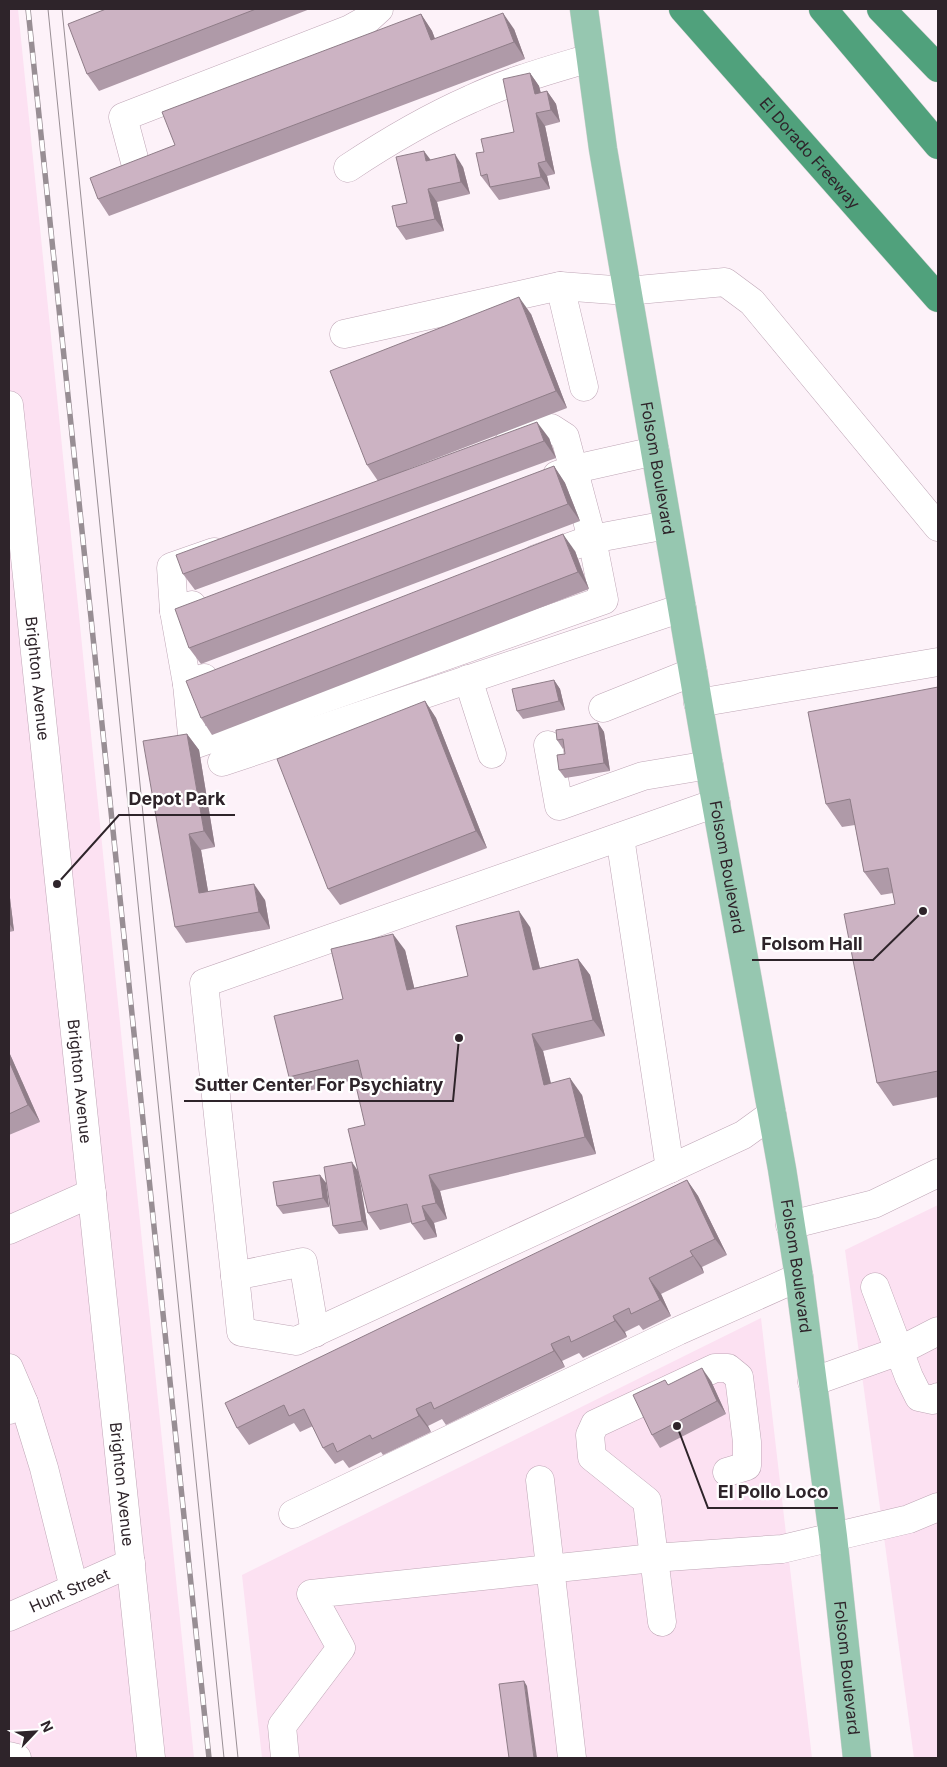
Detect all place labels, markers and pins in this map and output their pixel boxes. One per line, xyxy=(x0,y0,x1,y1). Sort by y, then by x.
callout: Depot Park xyxy=(119,782,235,815)
callout: Folsom Hall xyxy=(752,927,873,960)
callout: Sutter Center For Psychiatry xyxy=(184,1068,453,1101)
callout: El Pollo Loco xyxy=(708,1475,838,1508)

